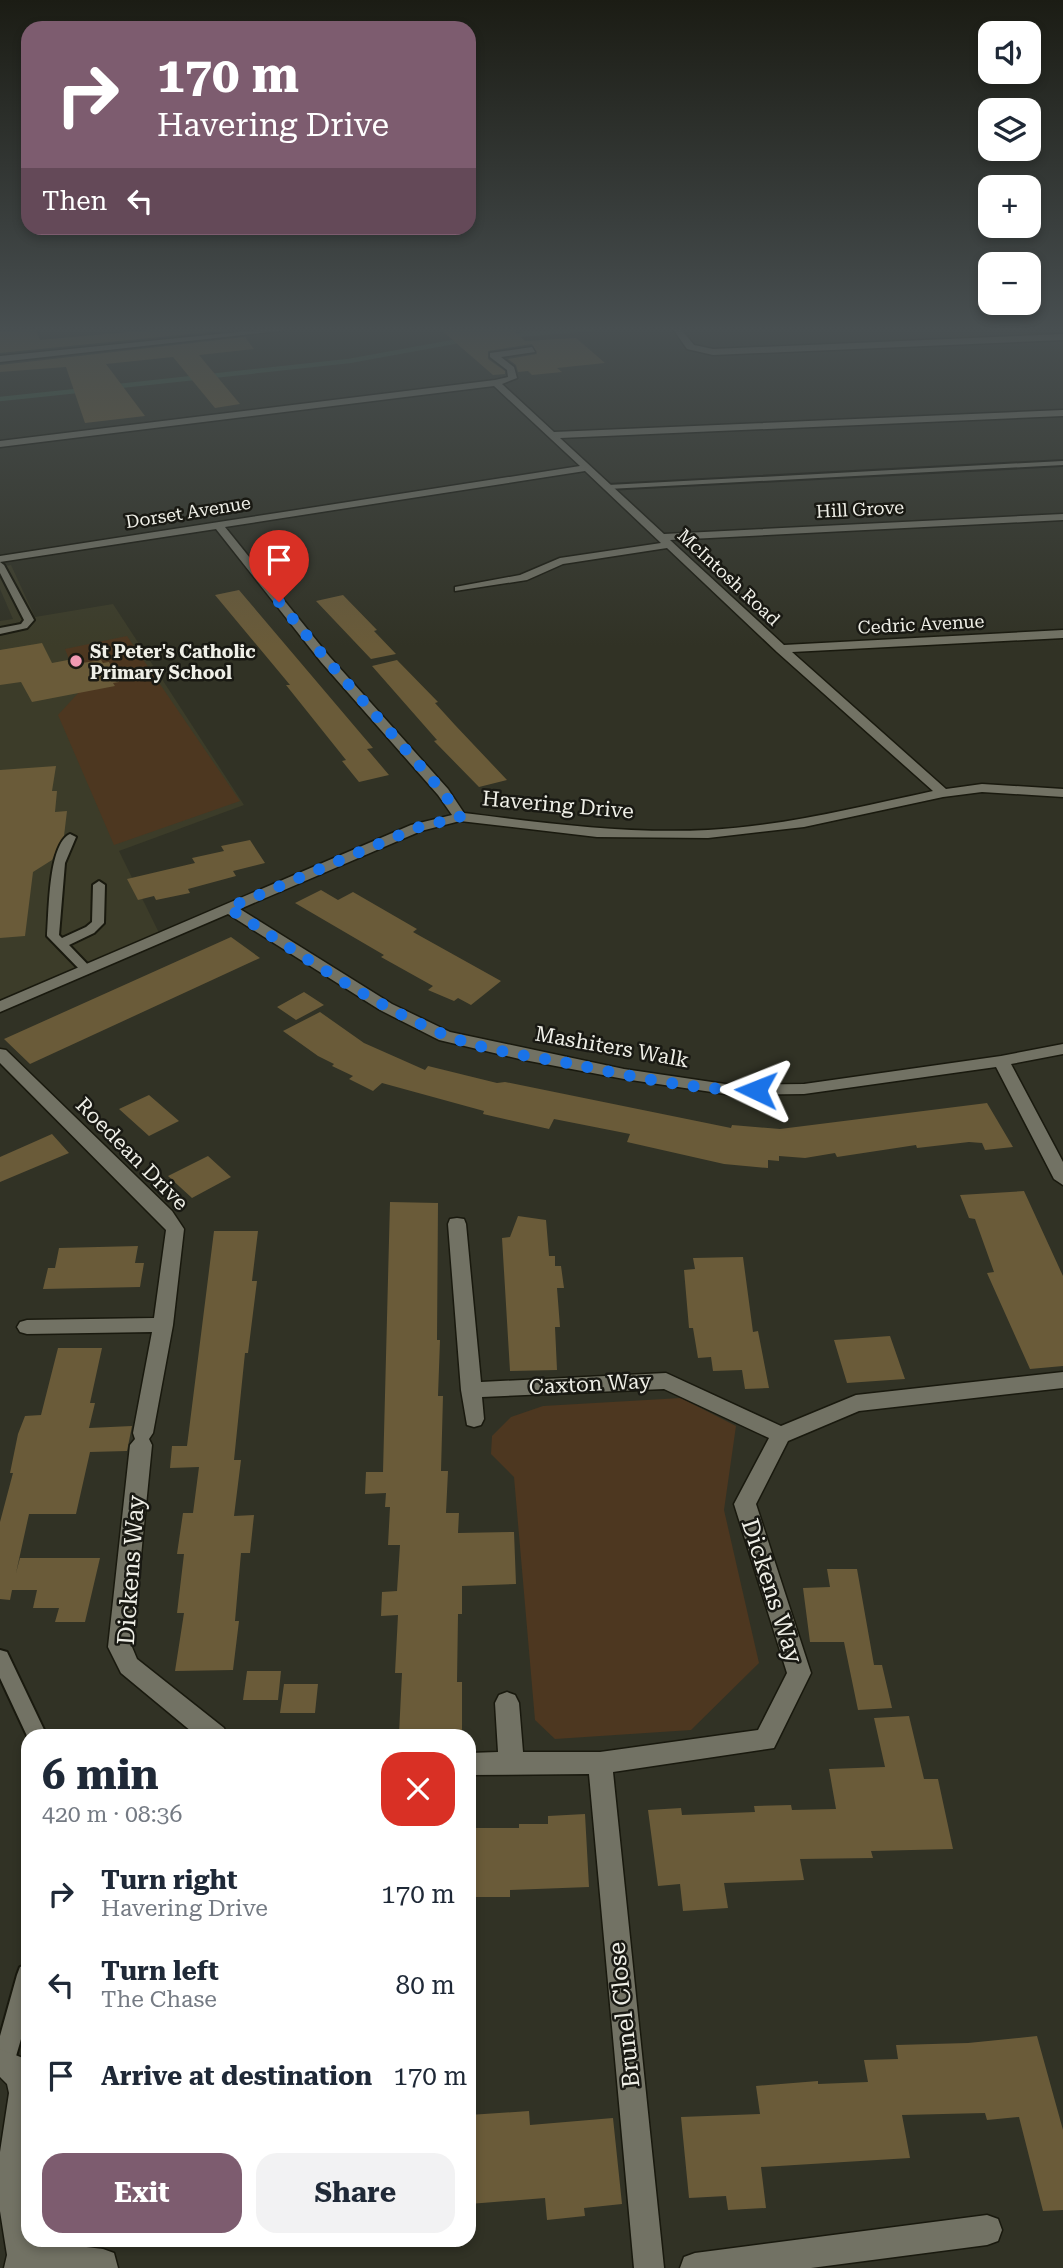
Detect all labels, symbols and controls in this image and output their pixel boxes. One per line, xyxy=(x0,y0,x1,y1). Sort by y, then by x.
map controls xyxy=(978,21,1041,315)
button: sound xyxy=(978,21,1041,84)
text: 170 m xyxy=(157,47,299,104)
icon: right xyxy=(42,49,133,140)
button: layers xyxy=(978,98,1041,161)
text: Havering Drive xyxy=(157,106,389,144)
button: + xyxy=(978,175,1041,238)
icon: left xyxy=(121,182,159,220)
text: Then xyxy=(42,186,107,216)
button: − xyxy=(978,252,1041,315)
street label: Dorset Avenue xyxy=(124,492,252,532)
street label: Hill Grove xyxy=(815,496,905,522)
street label: McIntosh Road xyxy=(674,524,785,630)
pin xyxy=(249,530,309,602)
icon: arrive xyxy=(260,541,298,579)
street label: Cedric Avenue xyxy=(857,610,985,638)
place label: St Peter's Catholic Primary School xyxy=(90,641,256,683)
marker: St Peter's Catholic Primary School xyxy=(68,653,84,669)
street label: Havering Drive xyxy=(481,786,635,824)
street label: Mashiters Walk xyxy=(533,1022,691,1072)
position arrow xyxy=(719,1053,793,1127)
street label: Roedean Drive xyxy=(71,1093,193,1215)
street label: Caxton Way xyxy=(528,1369,652,1399)
street label: Dickens Way xyxy=(112,1493,150,1646)
street label: Dickens Way xyxy=(735,1515,809,1668)
text: 6 min xyxy=(42,1750,159,1799)
button: close xyxy=(381,1752,455,1826)
text: 420 m · 08:36 xyxy=(42,1801,182,1828)
text: Turn right xyxy=(101,1865,237,1895)
icon: right xyxy=(42,1875,80,1913)
text: 170 m xyxy=(381,1879,455,1909)
text: Havering Drive xyxy=(101,1895,268,1922)
street label: Brunel Close xyxy=(602,1941,646,2089)
text: Turn left xyxy=(101,1956,219,1986)
icon: left xyxy=(42,1966,80,2004)
text: 80 m xyxy=(396,1970,455,2000)
text: The Chase xyxy=(101,1986,217,2013)
icon: arrive xyxy=(42,2057,80,2095)
text: Arrive at destination xyxy=(101,2061,372,2091)
text: 170 m xyxy=(393,2061,467,2091)
button: Exit xyxy=(42,2153,242,2233)
button: Share xyxy=(256,2153,455,2233)

